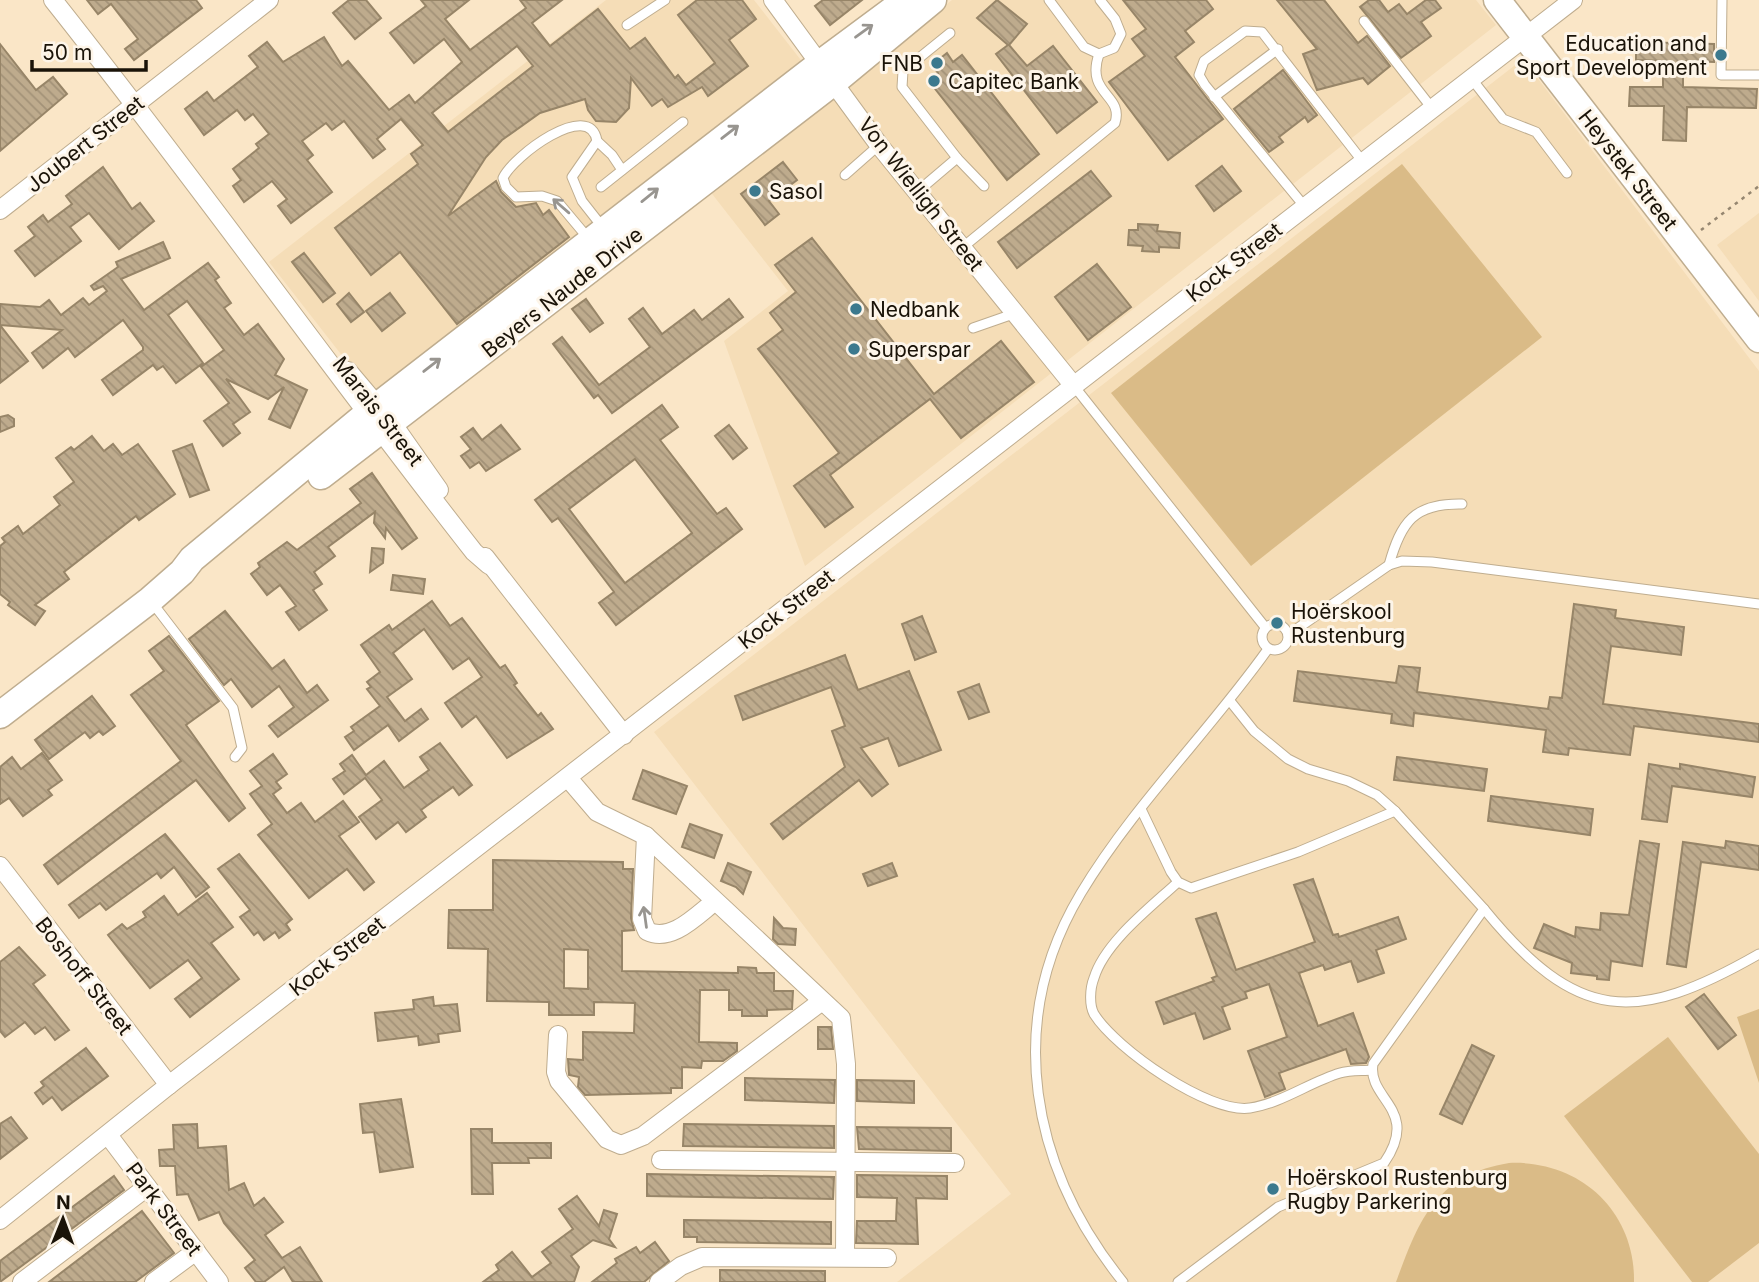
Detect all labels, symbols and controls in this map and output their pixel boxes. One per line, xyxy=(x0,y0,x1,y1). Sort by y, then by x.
one-way arrow xyxy=(854,24,872,39)
scale bar xyxy=(32,28,145,72)
place label: Education and Sport Development xyxy=(1516,31,1707,80)
text: 50 m xyxy=(42,40,92,65)
marker: Education and Sport Development xyxy=(1713,47,1729,63)
place label: FNB xyxy=(881,51,923,76)
marker: FNB xyxy=(929,55,945,71)
place label: Capitec Bank xyxy=(948,69,1080,94)
marker: Capitec Bank xyxy=(926,73,942,89)
street label: Joubert Street xyxy=(21,90,149,198)
street label: Heystek Street xyxy=(1573,105,1683,235)
street label: Von Wielligh Street xyxy=(853,112,989,276)
one-way arrow xyxy=(720,125,739,140)
place label: Sasol xyxy=(769,179,823,204)
marker: Sasol xyxy=(747,183,763,199)
one-way arrow xyxy=(640,187,658,203)
one-way arrow xyxy=(552,198,570,214)
street label: Kock Street xyxy=(1181,217,1287,307)
street label: Beyers Naude Drive xyxy=(477,221,647,363)
place label: Nedbank xyxy=(870,297,960,322)
marker: Nedbank xyxy=(848,301,864,317)
place label: Superspar xyxy=(868,337,971,362)
marker: Superspar xyxy=(846,341,862,357)
street label: Marais Street xyxy=(328,351,428,471)
one-way arrow xyxy=(422,357,440,372)
street label: Kock Street xyxy=(733,564,839,654)
place label: Hoërskool Rustenburg xyxy=(1291,599,1405,648)
marker: Hoërskool Rustenburg xyxy=(1269,615,1285,631)
one-way arrow xyxy=(638,906,651,929)
street label: Kock Street xyxy=(284,911,390,1001)
street label: Boshoff Street xyxy=(30,912,138,1040)
street label: Park Street xyxy=(121,1157,207,1261)
place label: Hoërskool Rustenburg Rugby Parkering xyxy=(1287,1165,1508,1214)
marker: Hoërskool Rustenburg Rugby Parkering xyxy=(1265,1181,1281,1197)
north arrow xyxy=(28,1184,98,1254)
text: N xyxy=(56,1191,71,1214)

